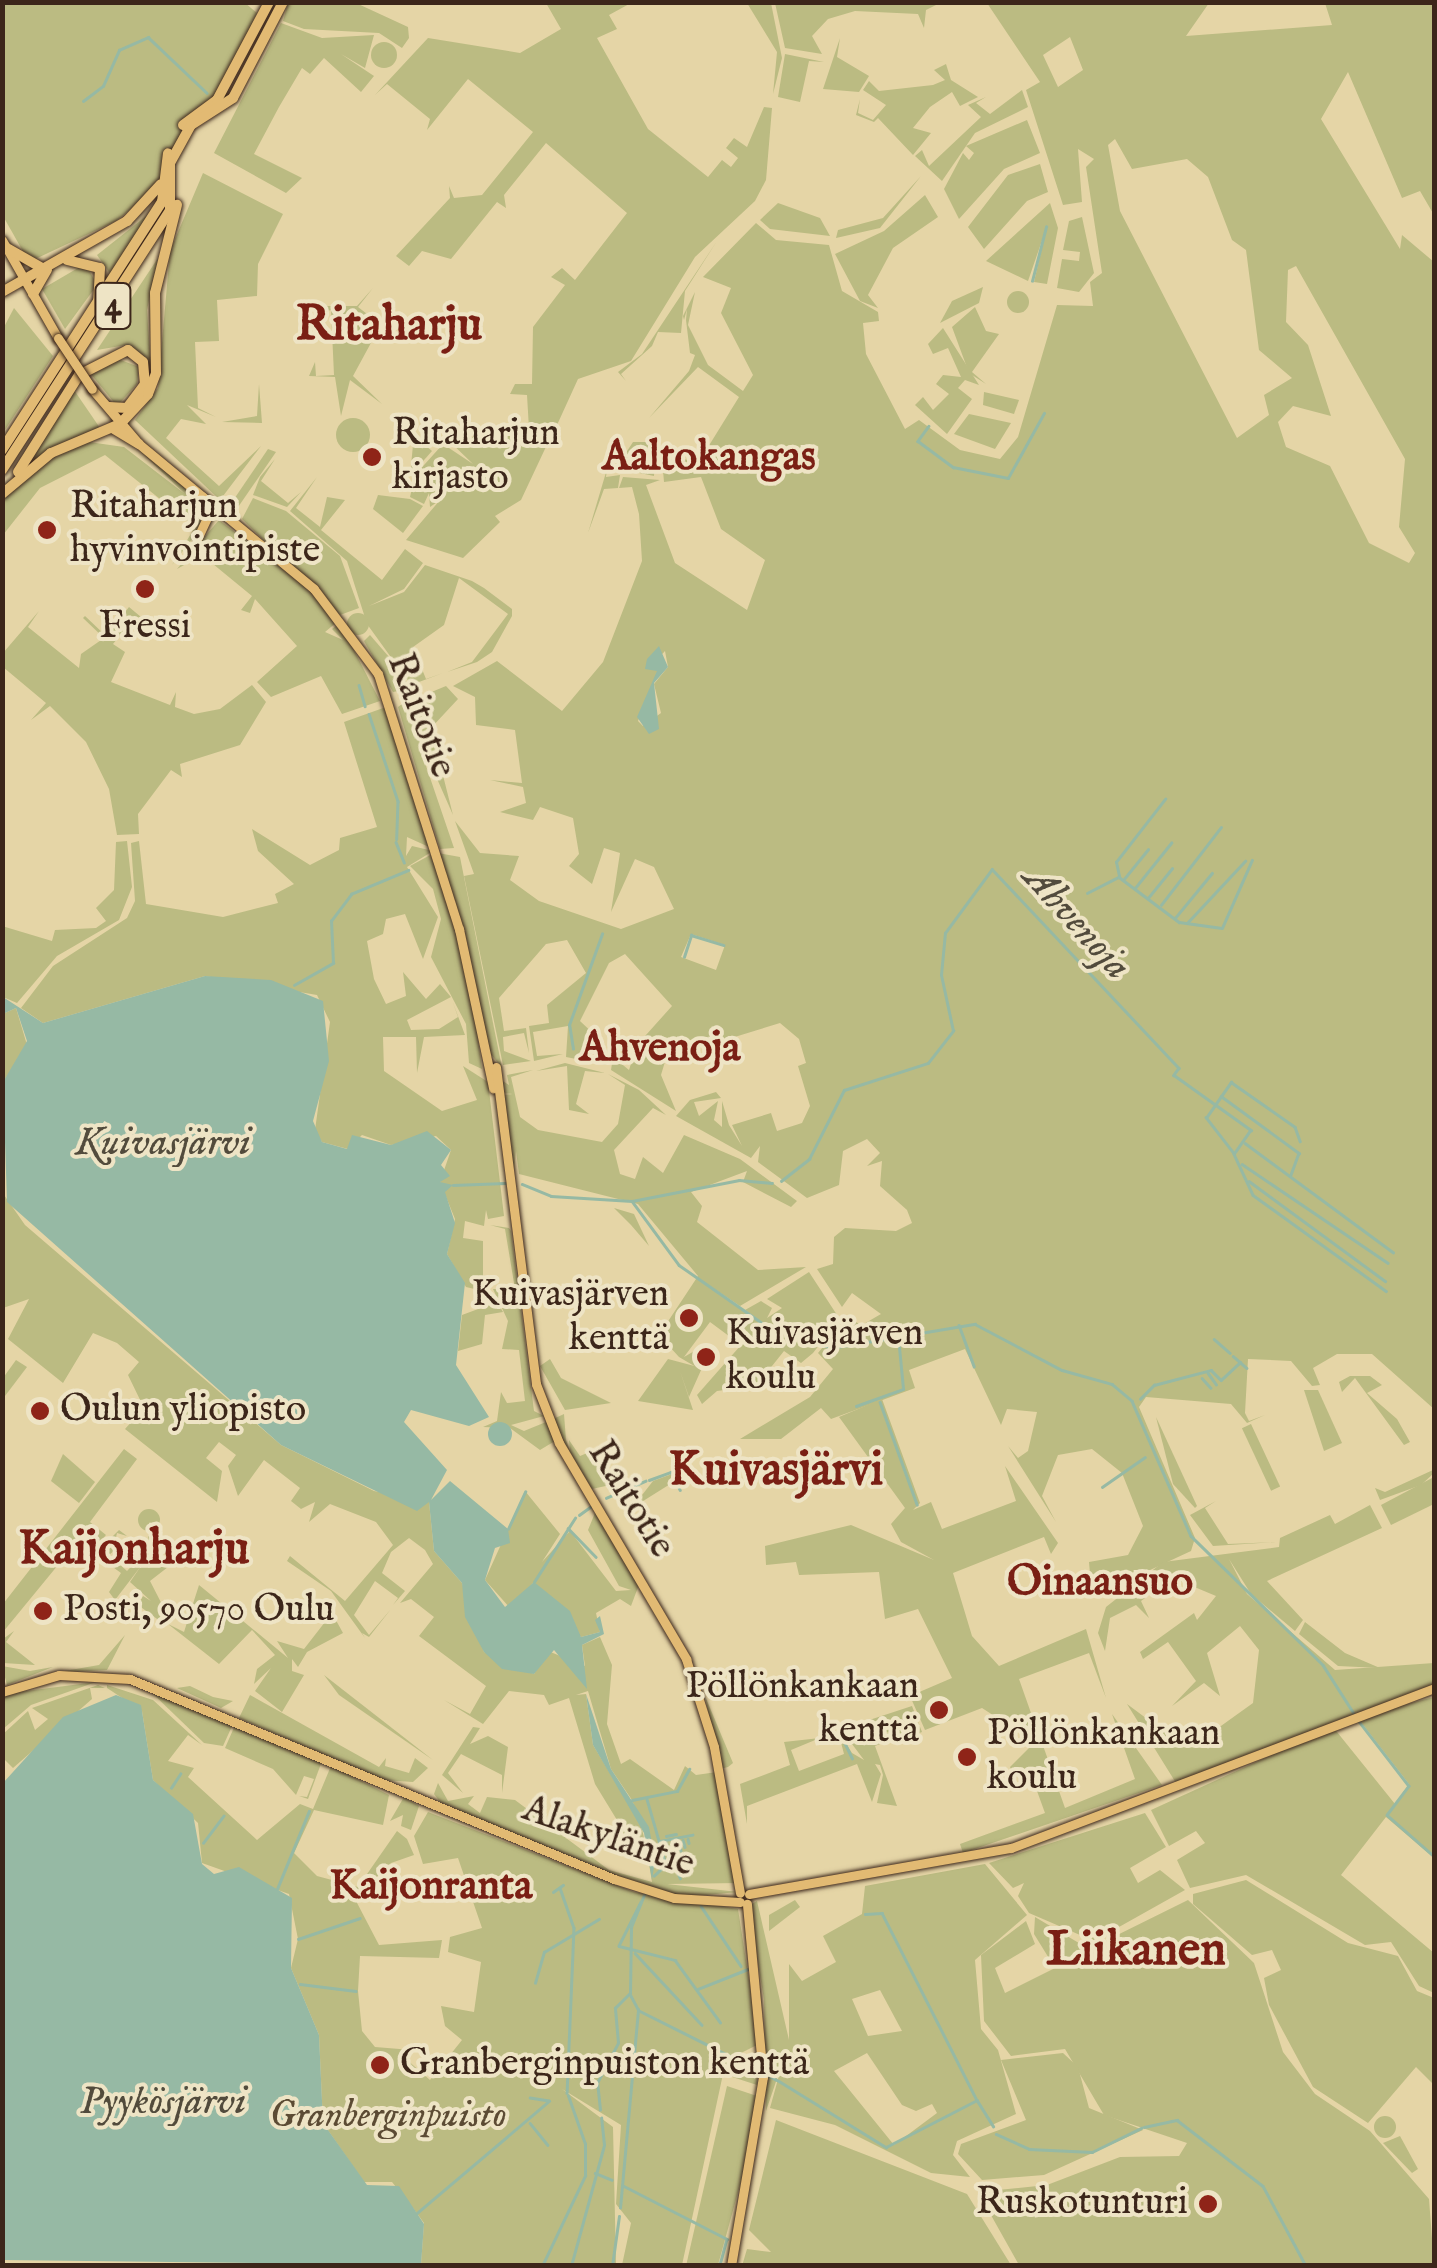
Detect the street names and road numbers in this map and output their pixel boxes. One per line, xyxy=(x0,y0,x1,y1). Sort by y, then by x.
road number: 4 xyxy=(93,276,133,336)
street label: Raitotie xyxy=(376,648,464,784)
street label: Raitotie xyxy=(576,1433,684,1567)
street label: Alakyläntie xyxy=(516,1787,700,1889)

